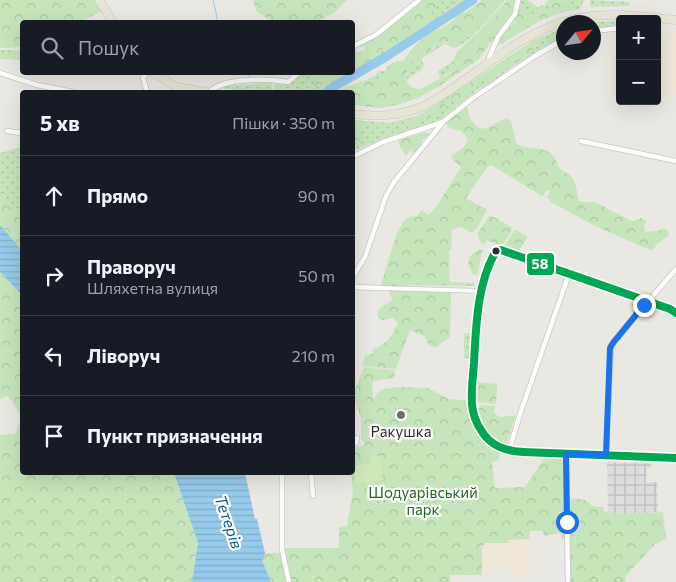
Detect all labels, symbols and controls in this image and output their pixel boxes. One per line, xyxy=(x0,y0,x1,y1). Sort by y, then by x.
north arrow xyxy=(556,15,601,60)
map controls xyxy=(616,15,661,105)
button: + xyxy=(616,15,661,60)
search box xyxy=(20,20,355,75)
icon: search xyxy=(38,34,66,62)
text: Пошук xyxy=(78,36,139,59)
button: − xyxy=(616,60,661,105)
text: 5 хв xyxy=(40,110,80,135)
text: Пішки · 350 m xyxy=(232,113,335,132)
icon: ahead xyxy=(40,182,68,210)
text: Прямо xyxy=(87,184,148,207)
text: 90 m xyxy=(298,186,335,205)
unlabelled marker xyxy=(491,246,501,256)
line badge: 58 xyxy=(526,252,555,276)
text: Праворуч xyxy=(87,255,176,278)
text: 58 xyxy=(532,255,549,272)
icon: right xyxy=(40,262,68,290)
text: 50 m xyxy=(298,266,335,285)
text: Шляхетна вулиця xyxy=(87,278,218,297)
route end xyxy=(633,294,656,317)
icon: left xyxy=(40,342,68,370)
text: Ліворуч xyxy=(87,344,160,367)
text: 210 m xyxy=(292,346,335,365)
marker: Ракушка xyxy=(395,409,407,421)
icon: arrive xyxy=(40,422,68,450)
place label: Ракушка xyxy=(370,422,432,440)
text: Пункт призначення xyxy=(87,424,263,447)
park label: Шодуарівський парк xyxy=(368,483,478,518)
water label: Тетерів xyxy=(211,493,248,552)
route start xyxy=(556,511,579,534)

